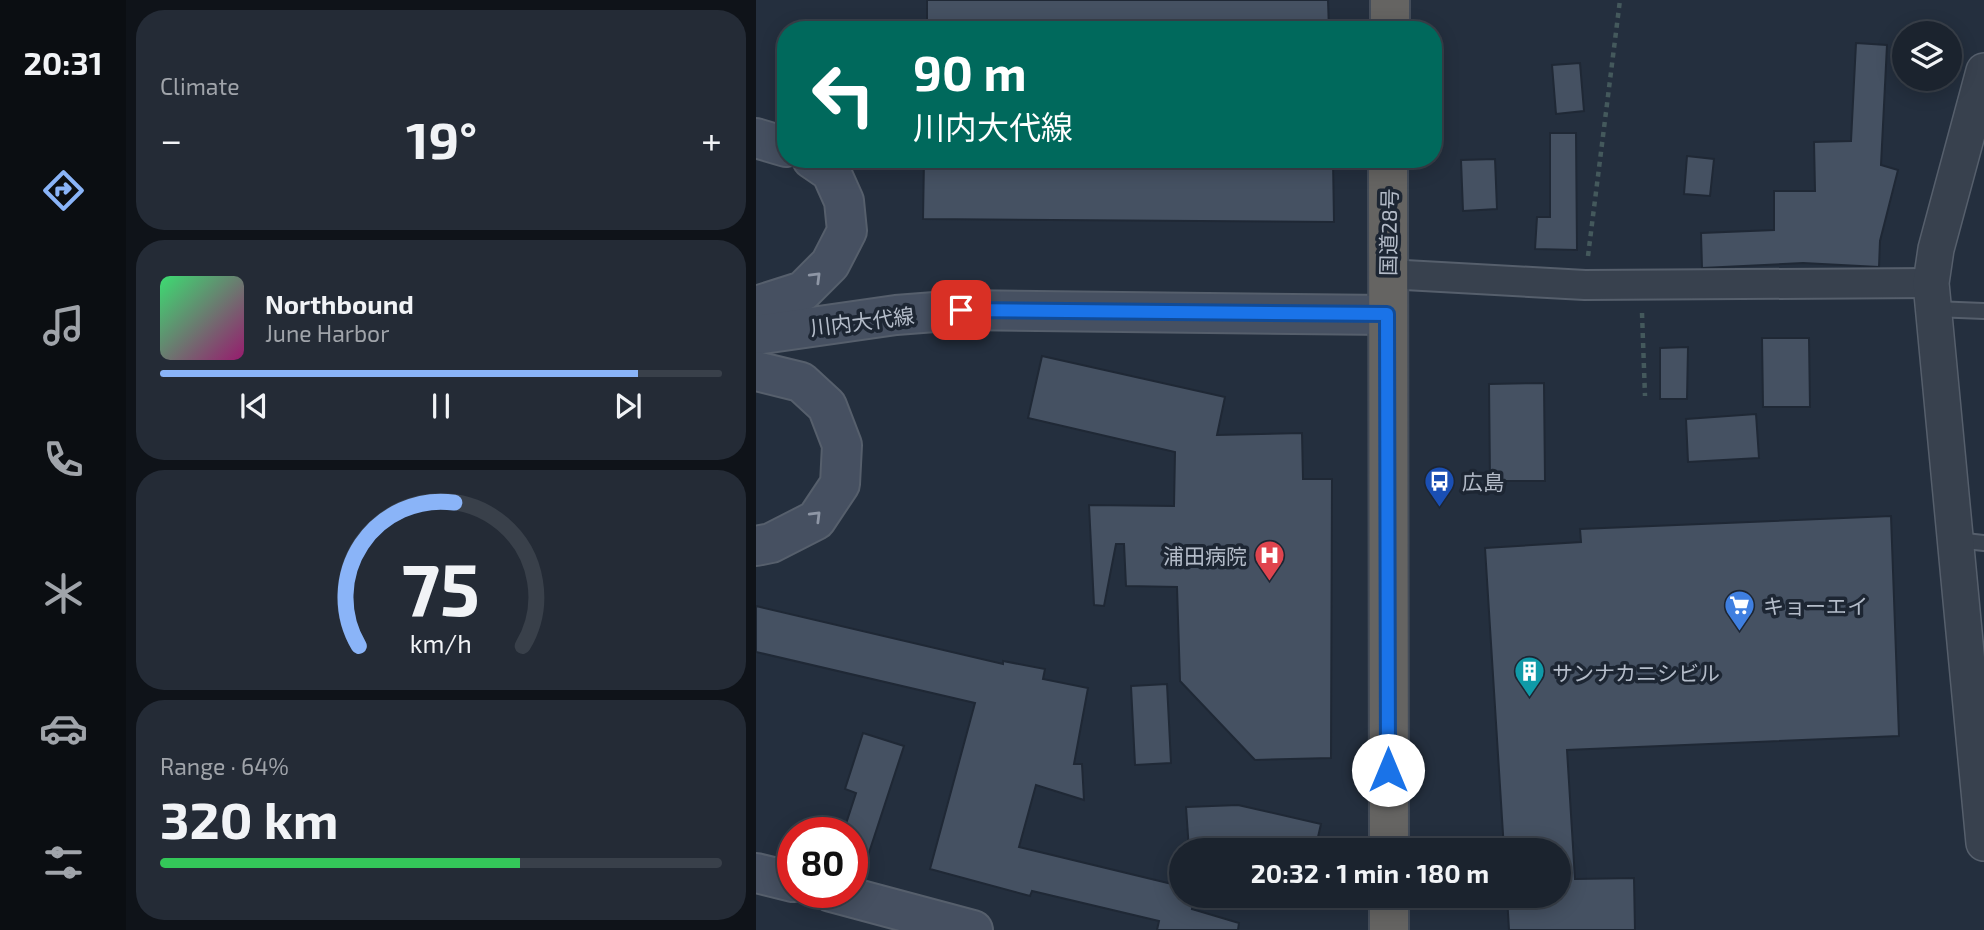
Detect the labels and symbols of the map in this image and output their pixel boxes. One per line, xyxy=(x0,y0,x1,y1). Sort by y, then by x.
street label: 国道28号 xyxy=(1375,188,1401,276)
one-way arrow xyxy=(808,273,821,286)
pin xyxy=(931,280,991,340)
street label: 川内大代線 xyxy=(808,302,916,340)
bus stop icon: 広島 xyxy=(1422,464,1456,508)
place label: 広島 xyxy=(1462,469,1504,494)
one-way arrow xyxy=(807,512,820,524)
hospital icon: 浦田病院 xyxy=(1253,538,1287,582)
place label: 浦田病院 xyxy=(1163,543,1247,568)
supermarket icon: キョーエイ xyxy=(1723,588,1757,632)
place label: キョーエイ xyxy=(1763,593,1868,618)
building icon: サンナカニシビル xyxy=(1512,655,1546,699)
place label: サンナカニシビル xyxy=(1552,660,1720,685)
position arrow xyxy=(1351,733,1425,807)
speed limit sign: 80 xyxy=(777,817,868,908)

